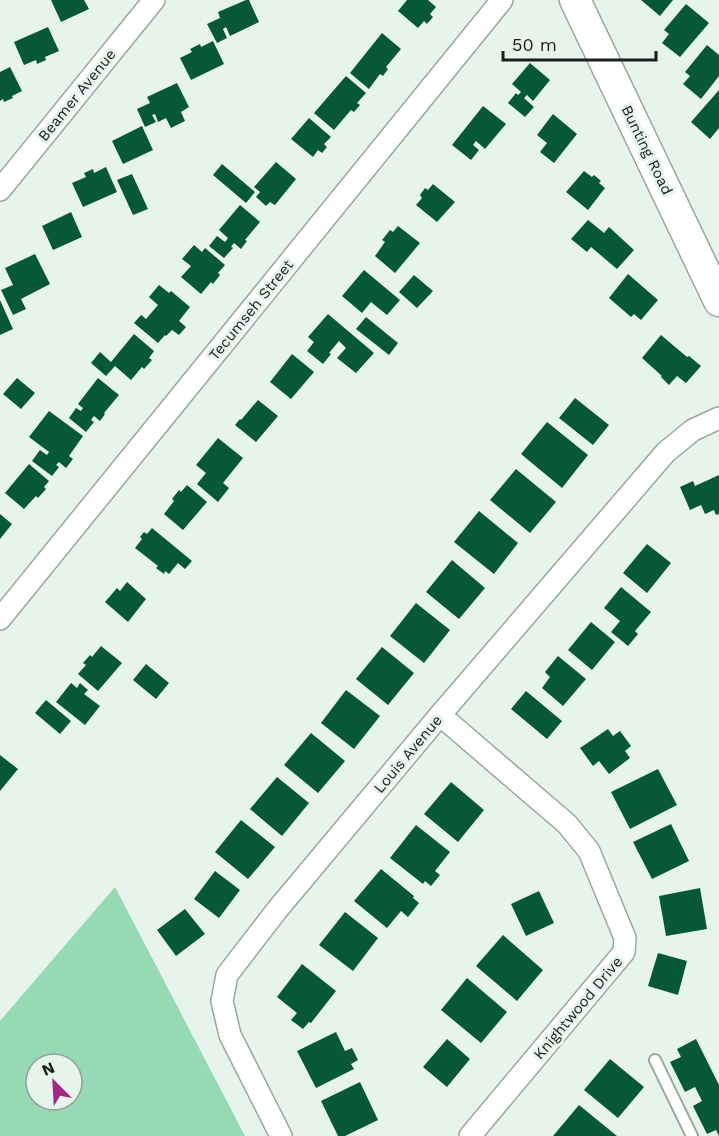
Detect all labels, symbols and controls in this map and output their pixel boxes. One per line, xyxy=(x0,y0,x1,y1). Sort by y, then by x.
scale bar xyxy=(503,24,656,62)
text: 50 m xyxy=(512,34,557,55)
street label: Beamer Avenue xyxy=(34,45,120,145)
street label: Bunting Road xyxy=(618,102,676,198)
street label: Tecumseh Street xyxy=(205,256,297,364)
street label: Louis Avenue xyxy=(370,711,446,797)
street label: Knightwood Drive xyxy=(530,953,626,1063)
north arrow xyxy=(24,1052,84,1112)
text: N xyxy=(39,1058,57,1080)

